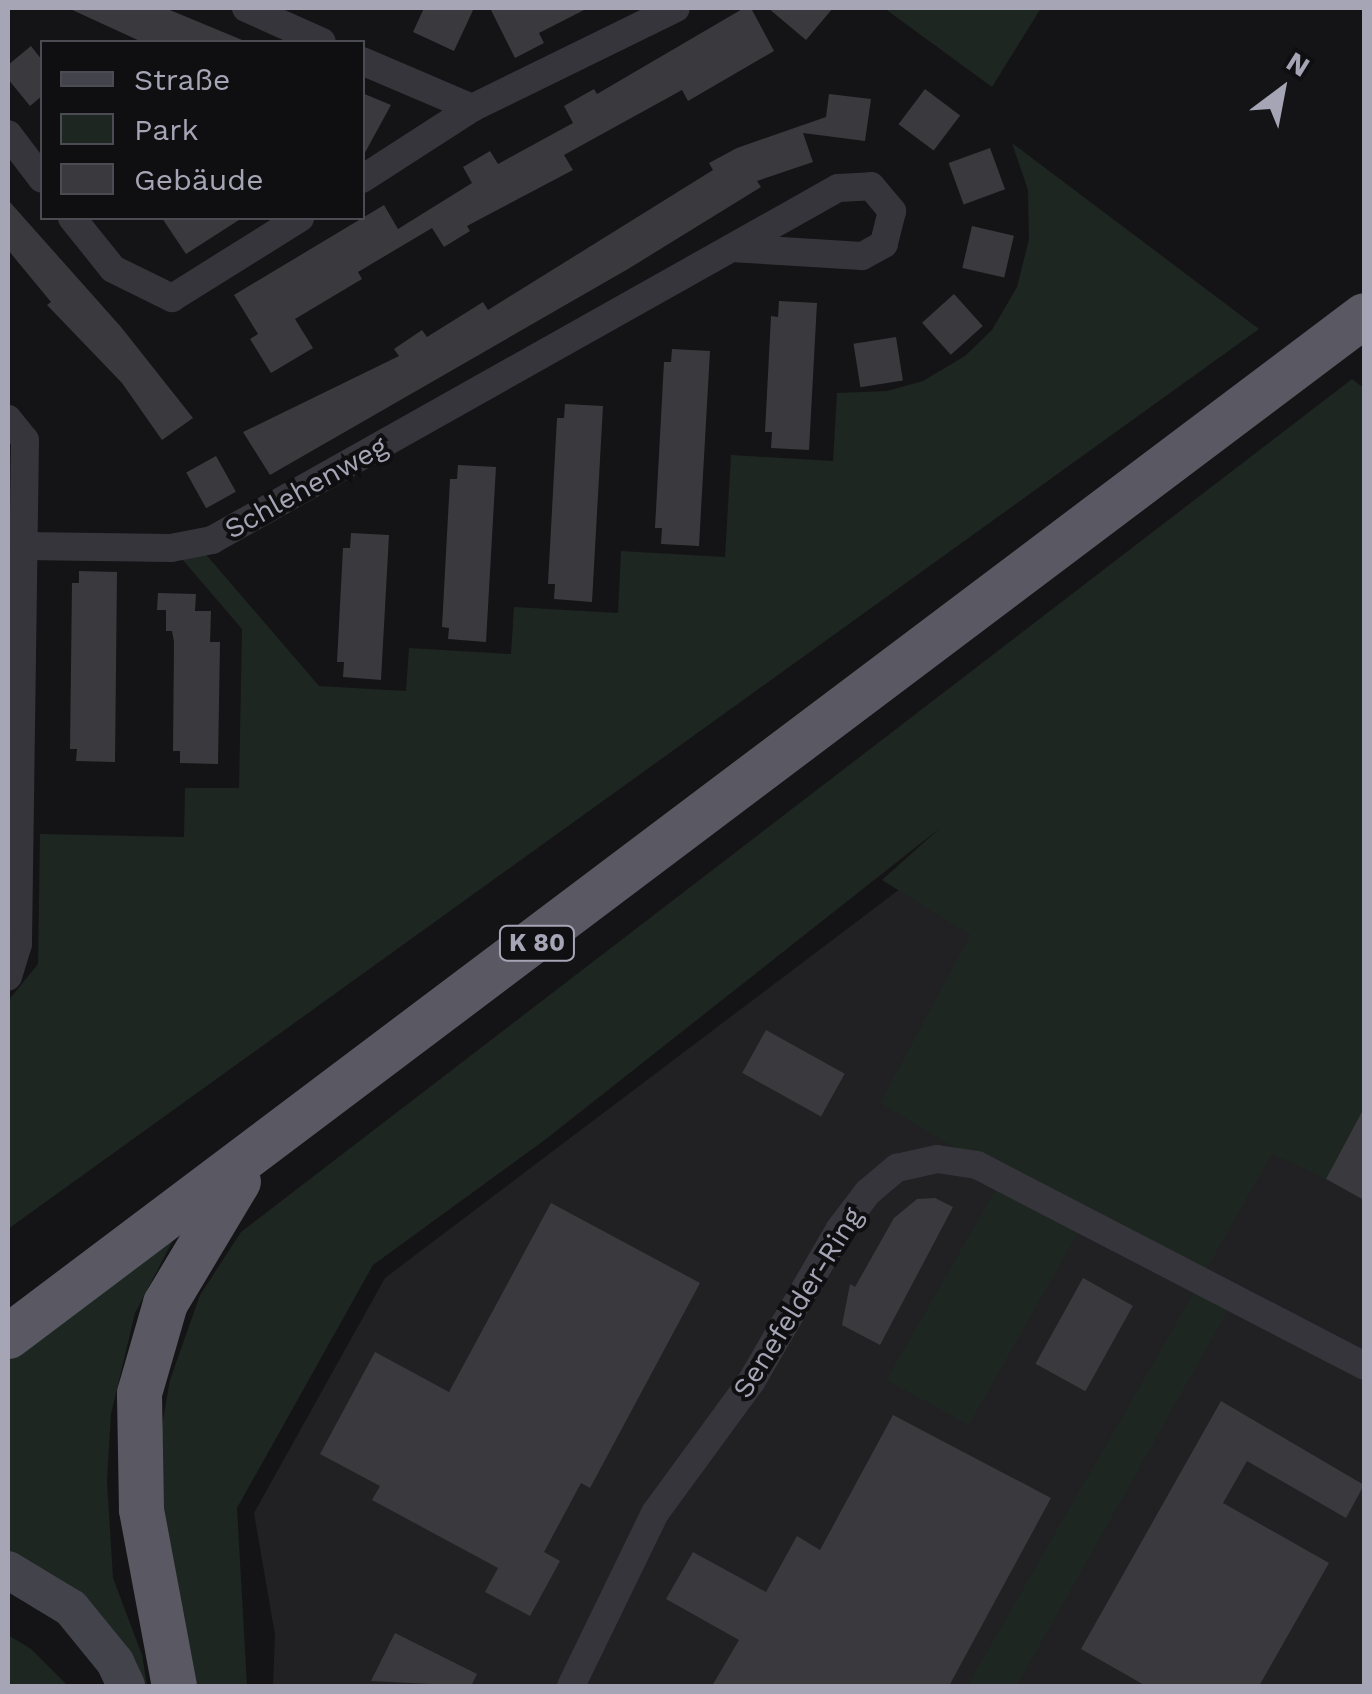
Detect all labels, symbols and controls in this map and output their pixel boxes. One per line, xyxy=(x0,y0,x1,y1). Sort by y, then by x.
legend xyxy=(40,40,365,220)
north arrow xyxy=(1232,40,1332,140)
text: N xyxy=(1281,45,1316,84)
text: Straße xyxy=(134,62,230,97)
text: Park xyxy=(134,112,199,147)
text: Gebäude xyxy=(134,162,263,197)
street label: Schlehenweg xyxy=(219,430,393,546)
road number: K 80 xyxy=(497,923,577,963)
street label: Senefelder-Ring xyxy=(726,1202,870,1404)

